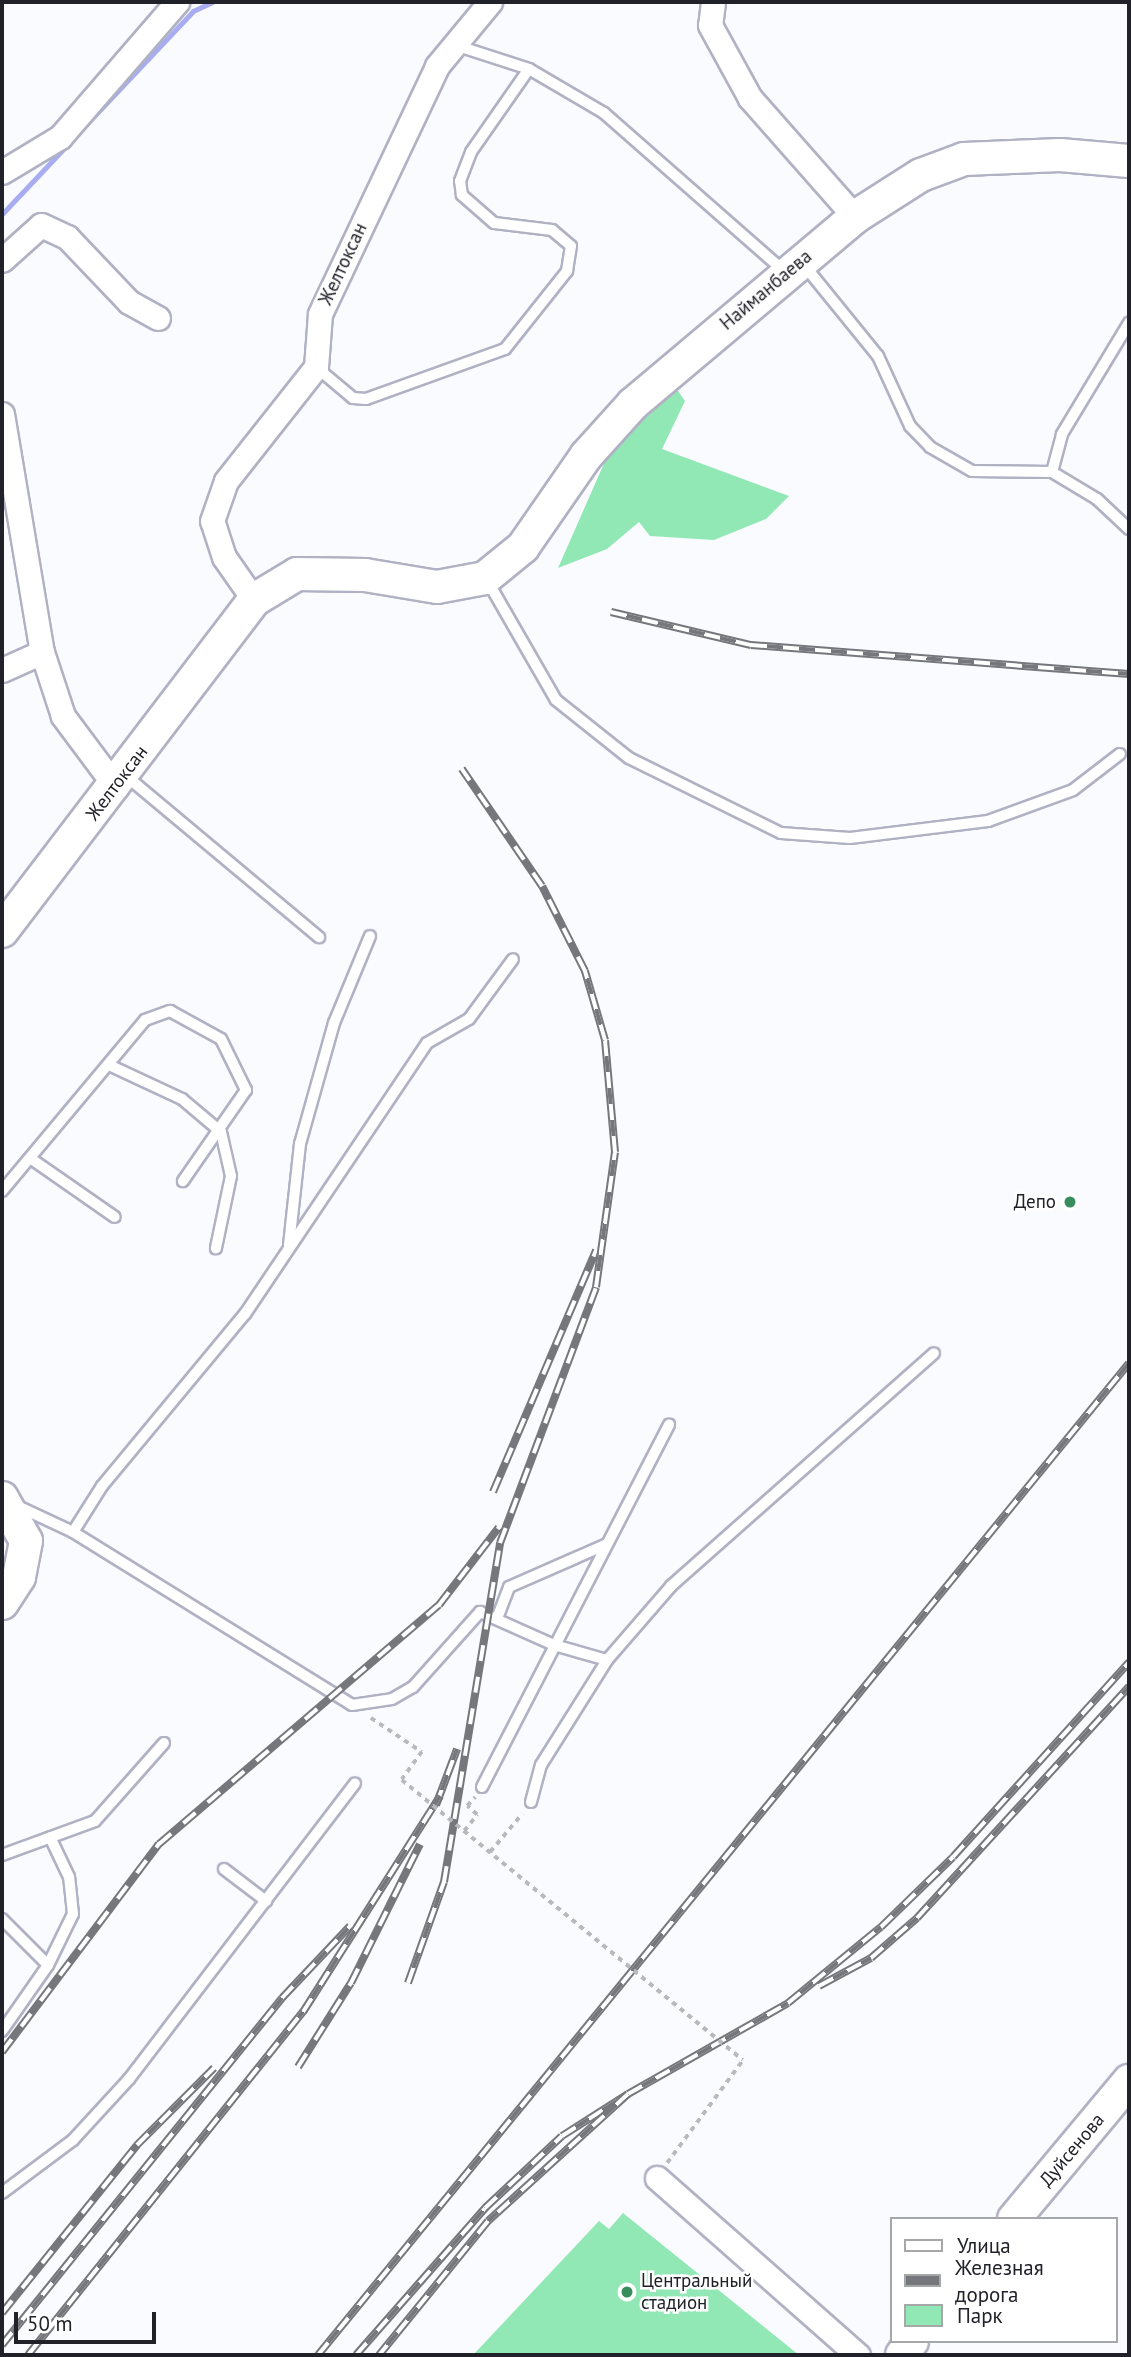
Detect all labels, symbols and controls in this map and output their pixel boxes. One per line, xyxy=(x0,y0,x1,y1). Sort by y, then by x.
street label: Желтоксан xyxy=(314,219,372,309)
street label: Найманбаева xyxy=(716,245,816,335)
street label: Желтоксан xyxy=(81,741,153,825)
place label: Депо xyxy=(1014,1191,1056,1213)
marker: Депо xyxy=(1062,1194,1078,1210)
street label: Дуйсенова xyxy=(1035,2109,1109,2191)
legend xyxy=(890,2217,1117,2343)
text: Улица xyxy=(957,2232,1011,2259)
text: Железная дорога xyxy=(955,2254,1044,2308)
place label: Центральный стадион xyxy=(641,2270,752,2314)
marker: Центральный стадион xyxy=(619,2284,635,2300)
scale bar xyxy=(18,2298,159,2342)
text: Парк xyxy=(957,2302,1003,2329)
text: 50 m xyxy=(27,2310,73,2337)

